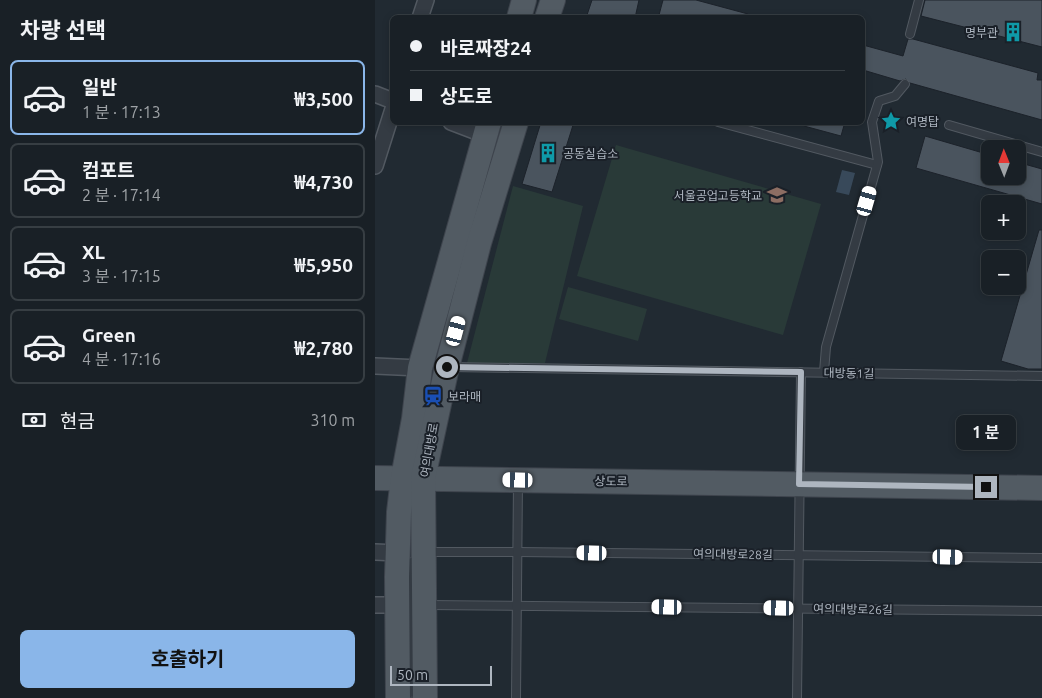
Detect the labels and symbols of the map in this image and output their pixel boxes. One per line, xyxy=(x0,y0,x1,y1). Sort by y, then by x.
building icon: 명부관 xyxy=(1002,21,1024,43)
place label: 명부관 xyxy=(965,26,998,39)
place icon: 여명탑 xyxy=(880,110,902,132)
place label: 여명탑 xyxy=(906,115,939,128)
north arrow xyxy=(981,140,1026,185)
building icon: 공동실습소 xyxy=(537,142,559,164)
place label: 공동실습소 xyxy=(563,147,618,160)
school or university icon: 서울공업고등학교 xyxy=(766,184,788,206)
car xyxy=(855,185,878,217)
place label: 서울공업고등학교 xyxy=(674,189,762,202)
car xyxy=(444,315,467,347)
route start xyxy=(436,356,458,378)
street label: 대방동1길 xyxy=(823,366,875,380)
station icon: 보라매 xyxy=(422,385,444,407)
place label: 보라매 xyxy=(448,390,481,403)
callout: 1 분 xyxy=(956,414,1016,450)
street label: 여의대방로 xyxy=(418,422,440,478)
car xyxy=(502,472,533,488)
street label: 상도로 xyxy=(594,474,628,488)
route end xyxy=(975,476,997,498)
car xyxy=(576,545,607,561)
street label: 여의대방로28길 xyxy=(693,547,773,561)
car xyxy=(932,549,963,565)
car xyxy=(651,599,682,615)
car xyxy=(763,600,794,616)
street label: 여의대방로26길 xyxy=(813,602,893,616)
scale bar xyxy=(390,663,493,686)

